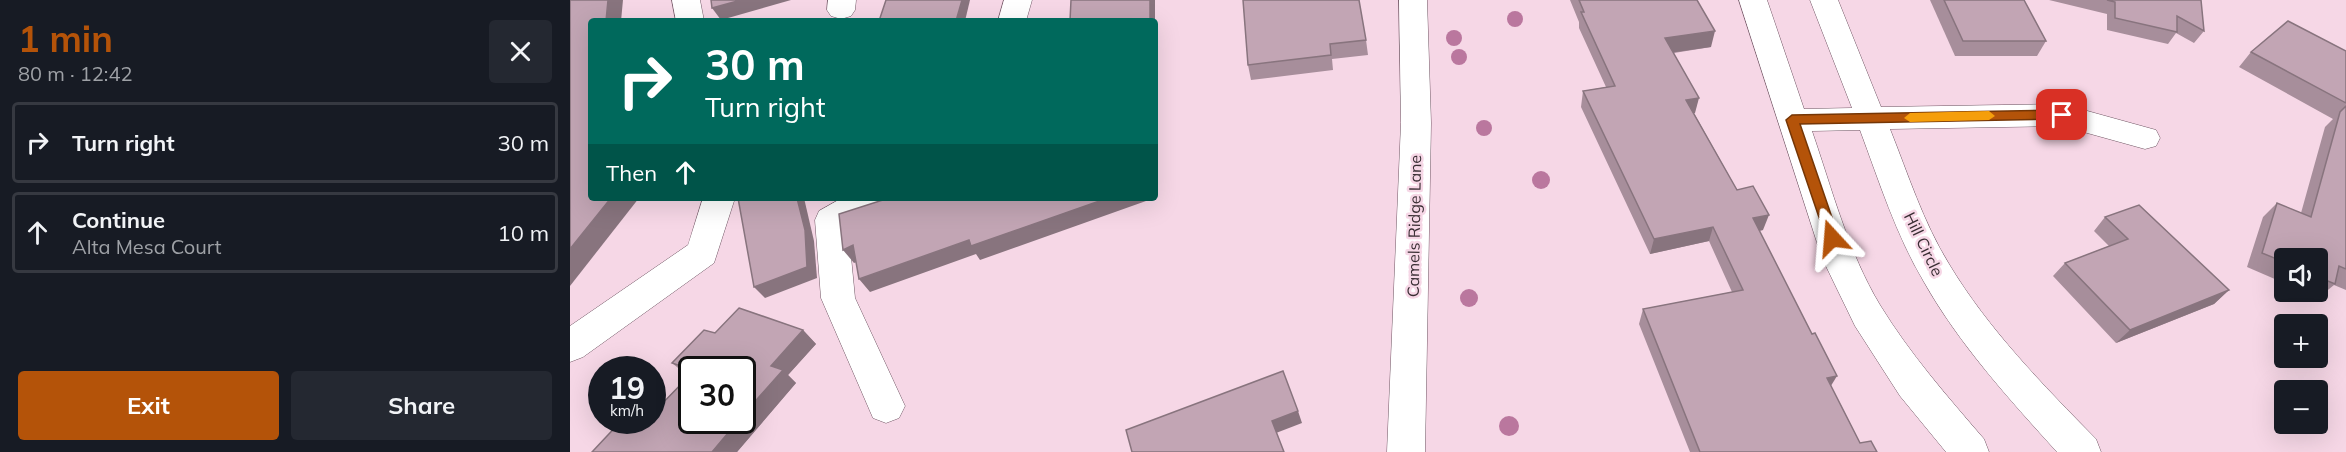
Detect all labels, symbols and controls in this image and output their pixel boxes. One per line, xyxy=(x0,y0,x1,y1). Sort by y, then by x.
text: 1 min xyxy=(18,16,113,61)
button: close xyxy=(489,20,552,83)
text: 30 m xyxy=(705,38,805,91)
icon: right xyxy=(606,42,684,120)
text: 80 m · 12:42 xyxy=(18,61,132,86)
pin xyxy=(2036,89,2087,140)
text: Turn right xyxy=(705,90,825,124)
icon: arrive xyxy=(2045,98,2078,131)
icon: right xyxy=(21,126,54,159)
text: Turn right xyxy=(72,129,175,157)
text: 30 m xyxy=(498,129,549,157)
street label: Camels Ridge Lane xyxy=(1403,155,1425,297)
icon: ahead xyxy=(669,156,702,189)
text: Then xyxy=(606,159,657,187)
text: Continue xyxy=(72,206,165,234)
position arrow xyxy=(1800,206,1864,270)
street label: Hill Circle xyxy=(1900,209,1948,279)
icon: ahead xyxy=(21,216,54,249)
text: 10 m xyxy=(498,219,549,247)
text: Alta Mesa Court xyxy=(72,234,222,259)
map controls xyxy=(2274,248,2328,434)
button: sound xyxy=(2274,248,2328,302)
button: + xyxy=(2274,314,2328,368)
speed limit sign: 30 xyxy=(678,356,756,434)
text: 19 xyxy=(609,369,645,407)
button: Exit xyxy=(18,371,279,440)
button: Share xyxy=(291,371,552,440)
button: − xyxy=(2274,380,2328,434)
text: km/h xyxy=(610,401,644,420)

